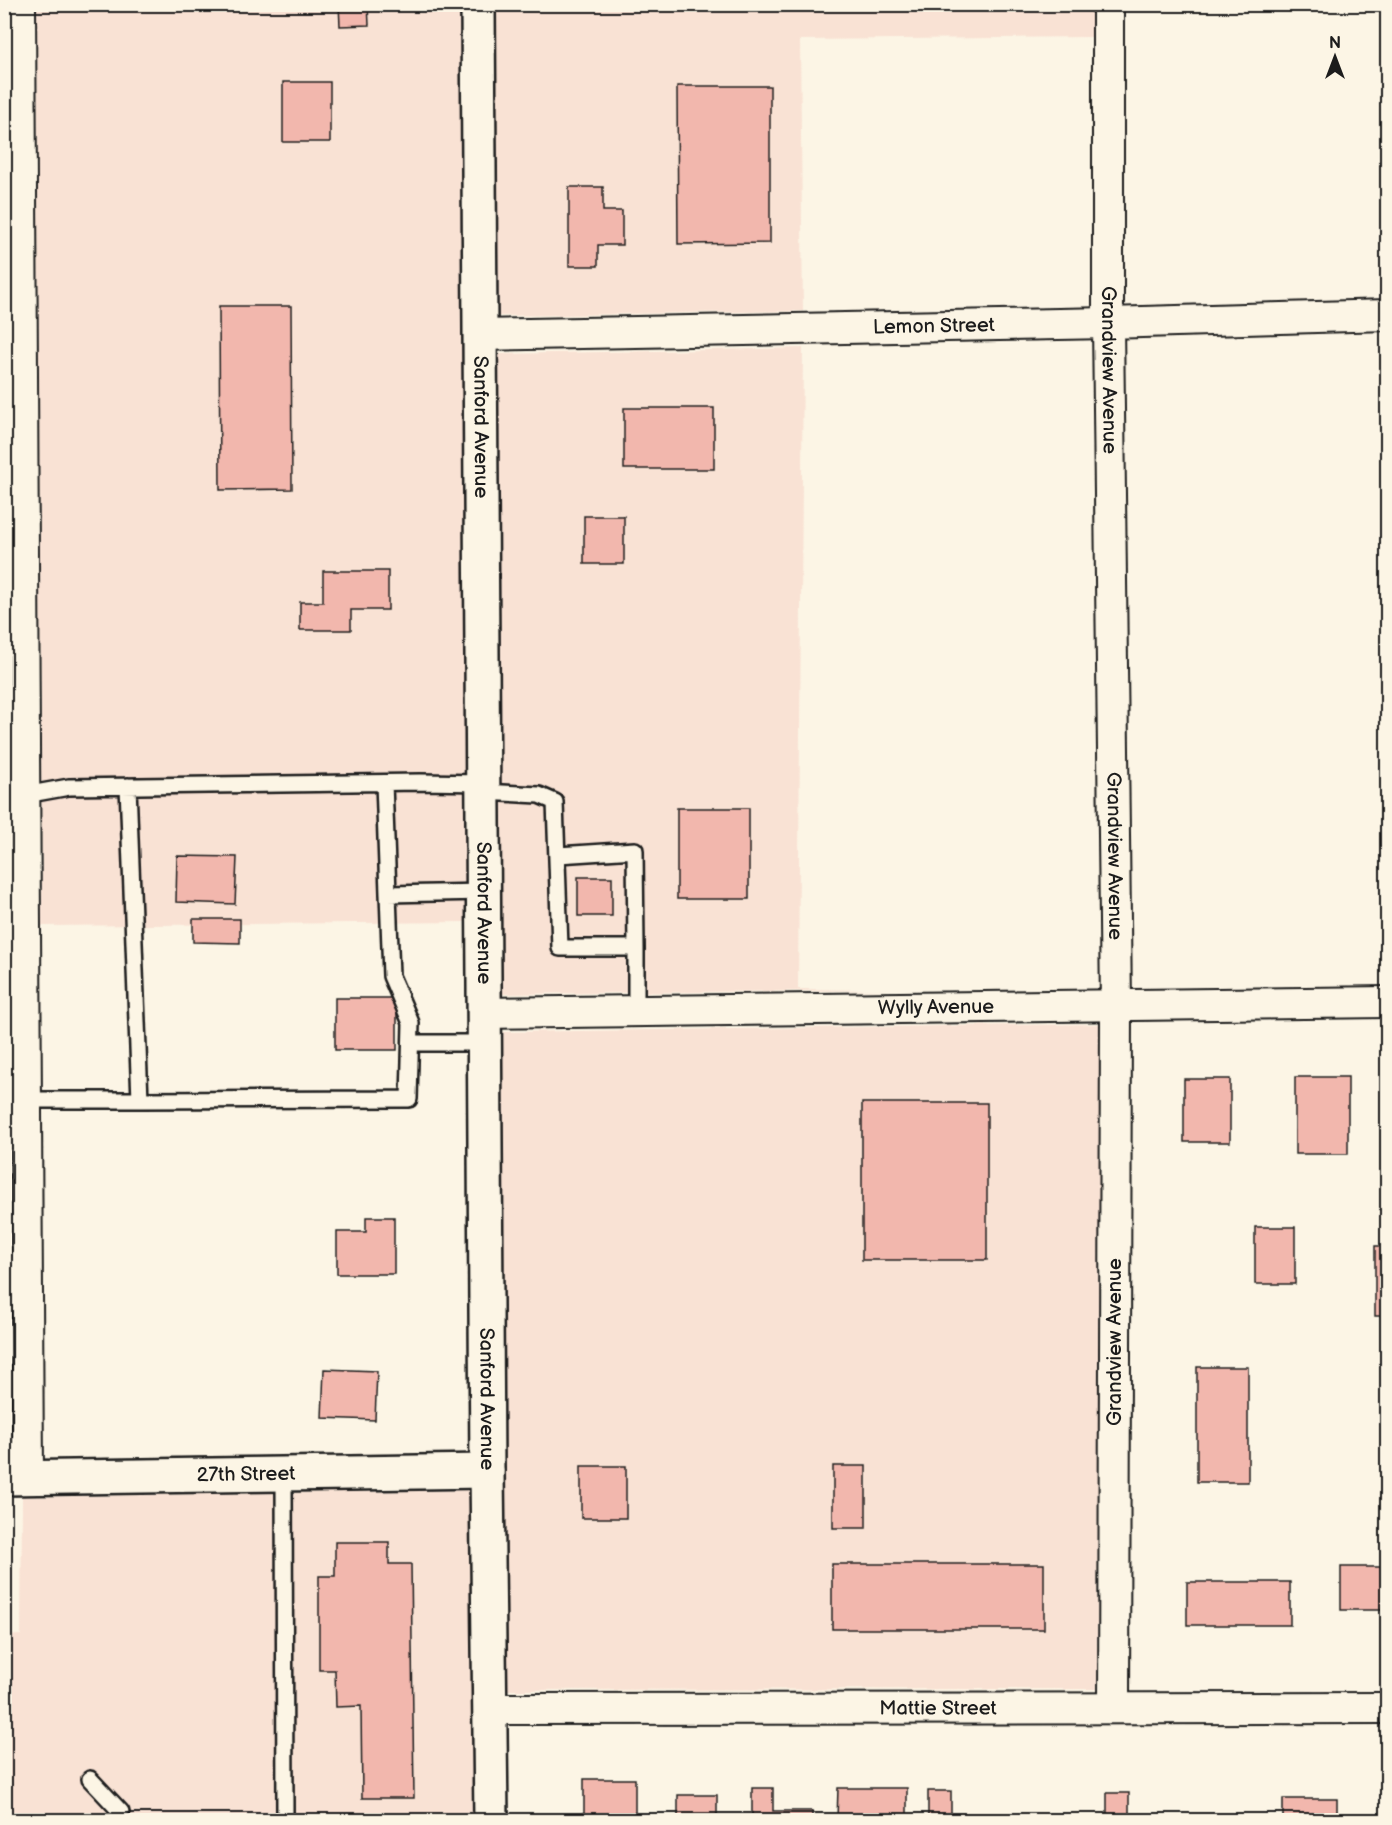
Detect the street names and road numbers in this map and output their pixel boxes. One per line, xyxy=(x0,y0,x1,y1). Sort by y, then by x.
street label: Grandview Avenue xyxy=(1096,286,1122,454)
street label: Lemon Street xyxy=(873,313,995,339)
street label: Sanford Avenue xyxy=(468,356,493,498)
street label: Grandview Avenue xyxy=(1101,772,1127,940)
street label: Sanford Avenue xyxy=(471,842,496,984)
street label: Wylly Avenue xyxy=(878,995,994,1020)
street label: Grandview Avenue xyxy=(1103,1258,1127,1426)
street label: Sanford Avenue xyxy=(474,1328,499,1470)
street label: 27th Street xyxy=(196,1462,296,1487)
street label: Mattie Street xyxy=(879,1696,997,1721)

